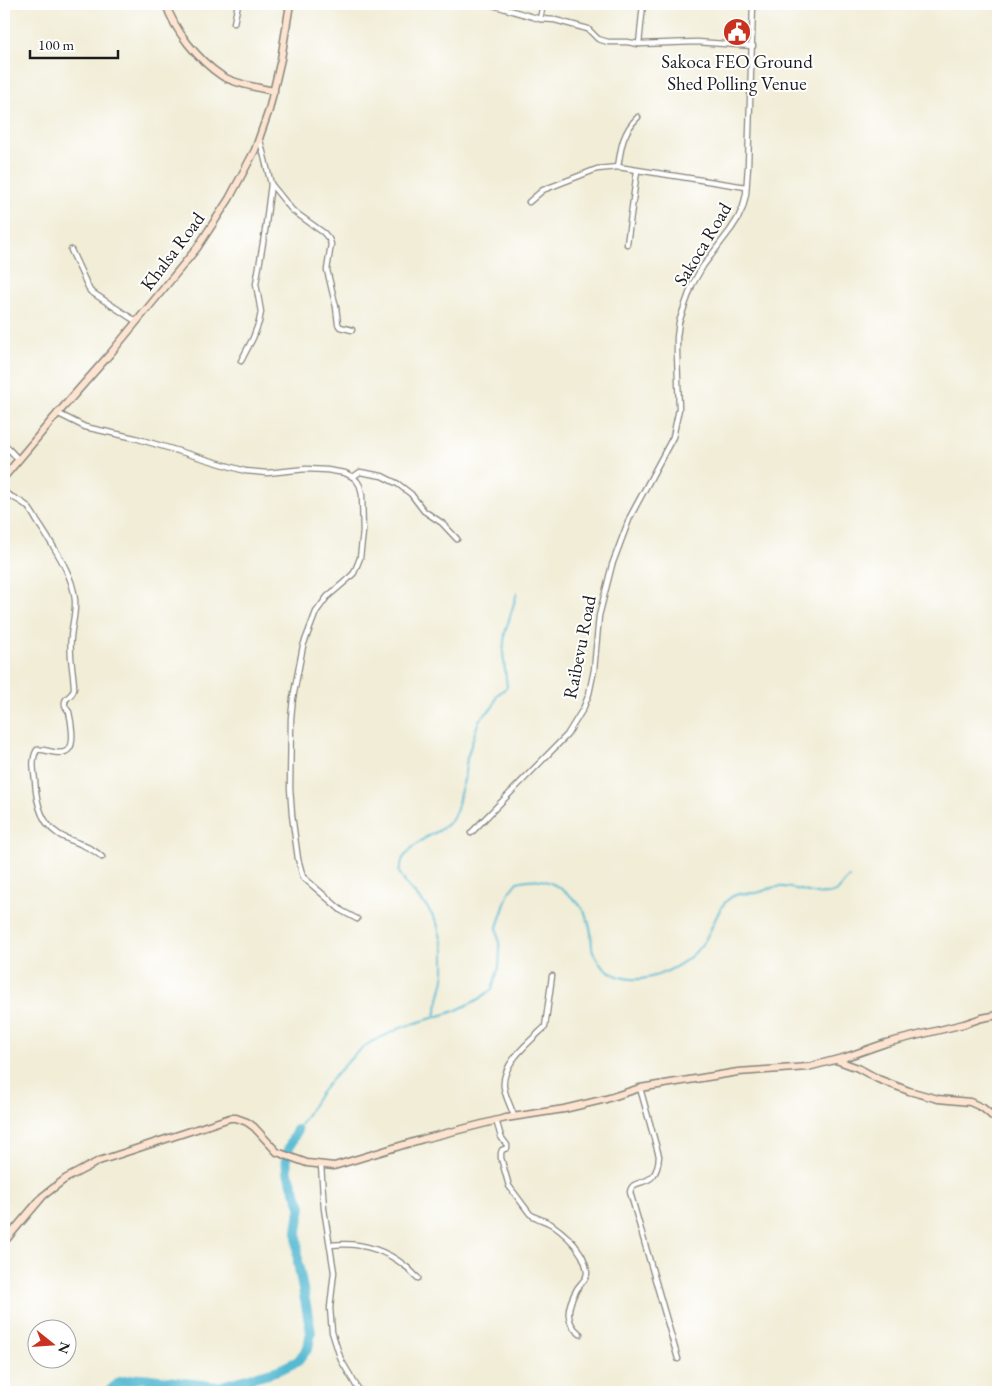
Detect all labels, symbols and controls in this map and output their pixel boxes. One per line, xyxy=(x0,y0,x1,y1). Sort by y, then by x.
public building icon: Sakoca FEO Ground Shed Polling Venue xyxy=(722,17,752,47)
scale bar xyxy=(30,28,118,60)
text: 100 m xyxy=(38,35,75,54)
place label: Sakoca FEO Ground Shed Polling Venue xyxy=(661,49,813,96)
street label: Sakoca Road xyxy=(668,197,737,291)
street label: Khalsa Road xyxy=(135,207,210,296)
street label: Raibevu Road xyxy=(557,593,602,701)
north arrow xyxy=(28,1318,78,1368)
text: N xyxy=(54,1340,75,1356)

